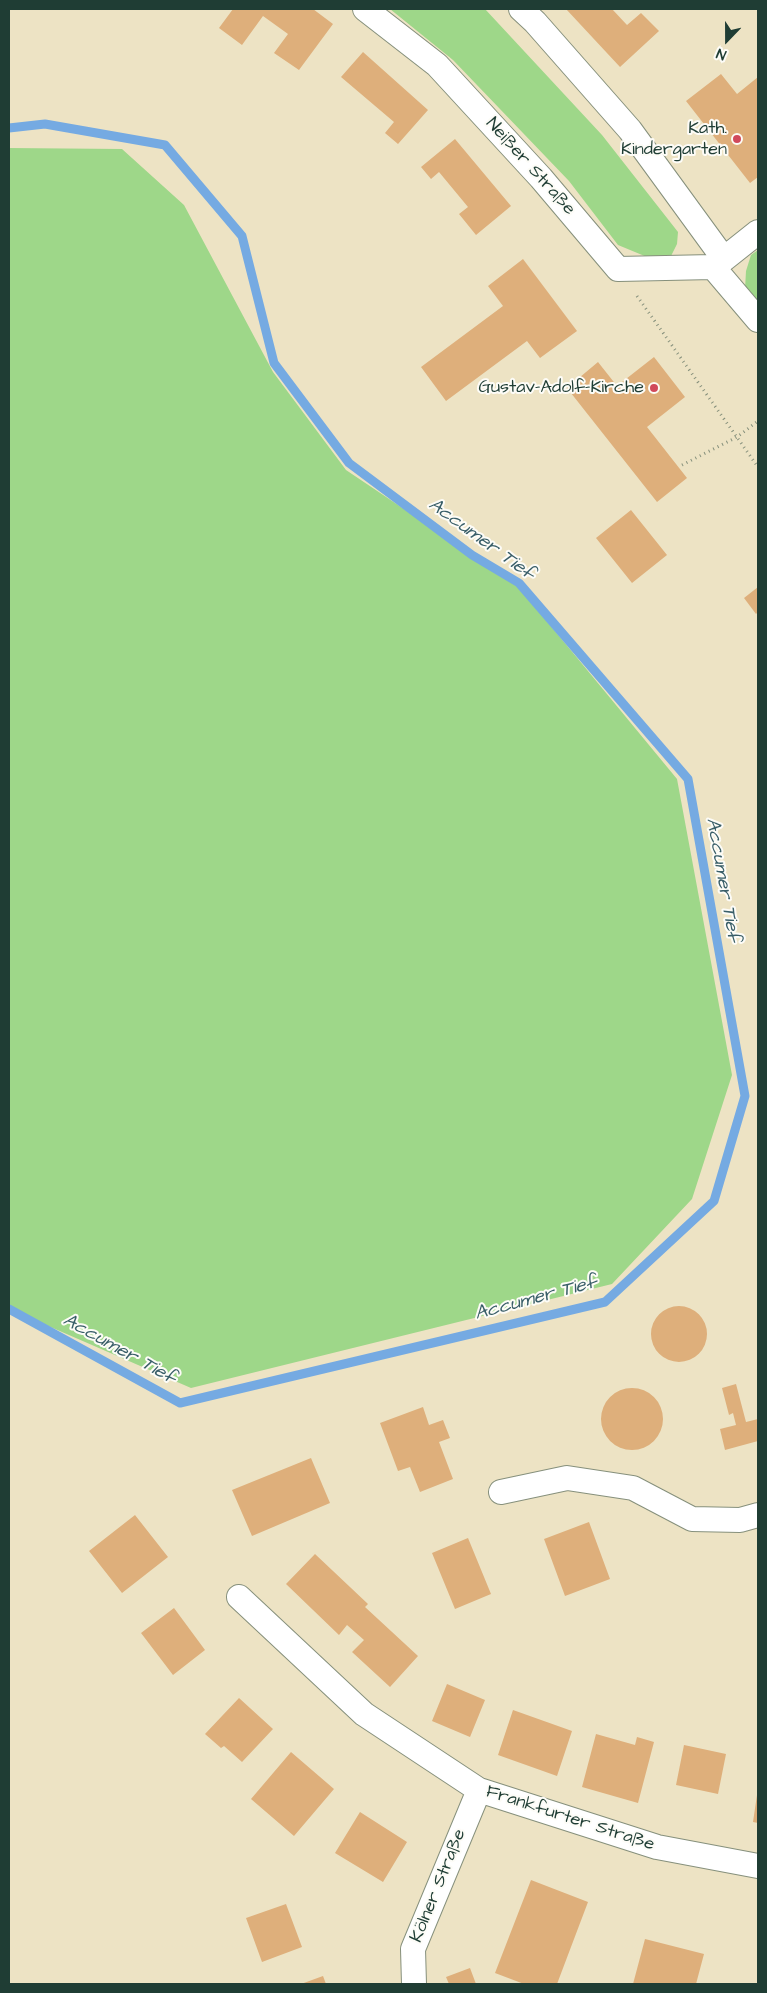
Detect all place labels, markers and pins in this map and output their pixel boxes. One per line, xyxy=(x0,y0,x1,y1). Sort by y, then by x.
place label: Kath. Kindergarten xyxy=(621,118,727,160)
marker: Kath. Kindergarten xyxy=(731,133,743,145)
place label: Gustav-Adolf-Kirche xyxy=(478,377,644,399)
marker: Gustav-Adolf-Kirche xyxy=(648,382,660,394)

